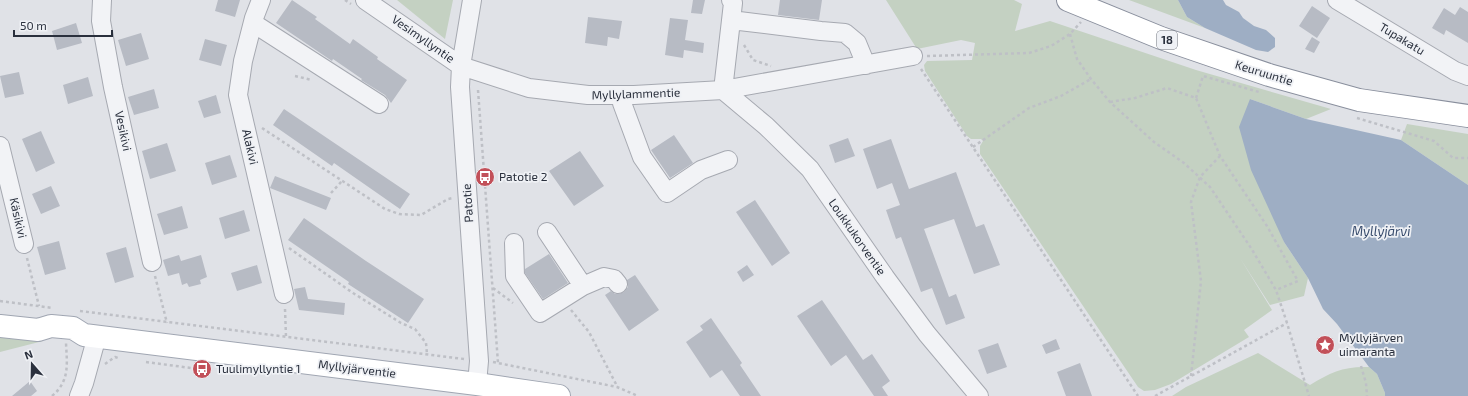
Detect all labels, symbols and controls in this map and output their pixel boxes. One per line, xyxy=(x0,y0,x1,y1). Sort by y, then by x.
street label: Vesimyllyntie xyxy=(389,11,458,65)
scale bar xyxy=(14,12,112,38)
text: 50 m xyxy=(20,18,47,32)
street label: Tupakatu xyxy=(1377,19,1428,57)
road number: 18 xyxy=(1157,31,1177,49)
street label: Keuruuntie xyxy=(1234,57,1295,87)
street label: Myllylammentie xyxy=(591,84,681,102)
street label: Vesikivi xyxy=(113,109,135,152)
street label: Alakivi xyxy=(240,128,262,166)
bus stop icon: Patotie 2 xyxy=(474,166,496,188)
place label: Patotie 2 xyxy=(499,169,548,183)
street label: Patotie xyxy=(459,183,475,223)
street label: Käsikivi xyxy=(8,196,30,239)
street label: Loukkukorventie xyxy=(826,196,889,277)
water label: Myllyjärvi xyxy=(1352,223,1410,239)
place label: Myllyjärven uimaranta xyxy=(1339,330,1403,358)
place icon: Myllyjärven uimaranta xyxy=(1314,334,1336,356)
north arrow xyxy=(12,344,52,384)
text: N xyxy=(22,347,34,362)
street label: Myllyjärventie xyxy=(317,356,397,381)
bus stop icon: Tuulimyllyntie 1 xyxy=(191,358,213,380)
place label: Tuulimyllyntie 1 xyxy=(216,361,301,375)

